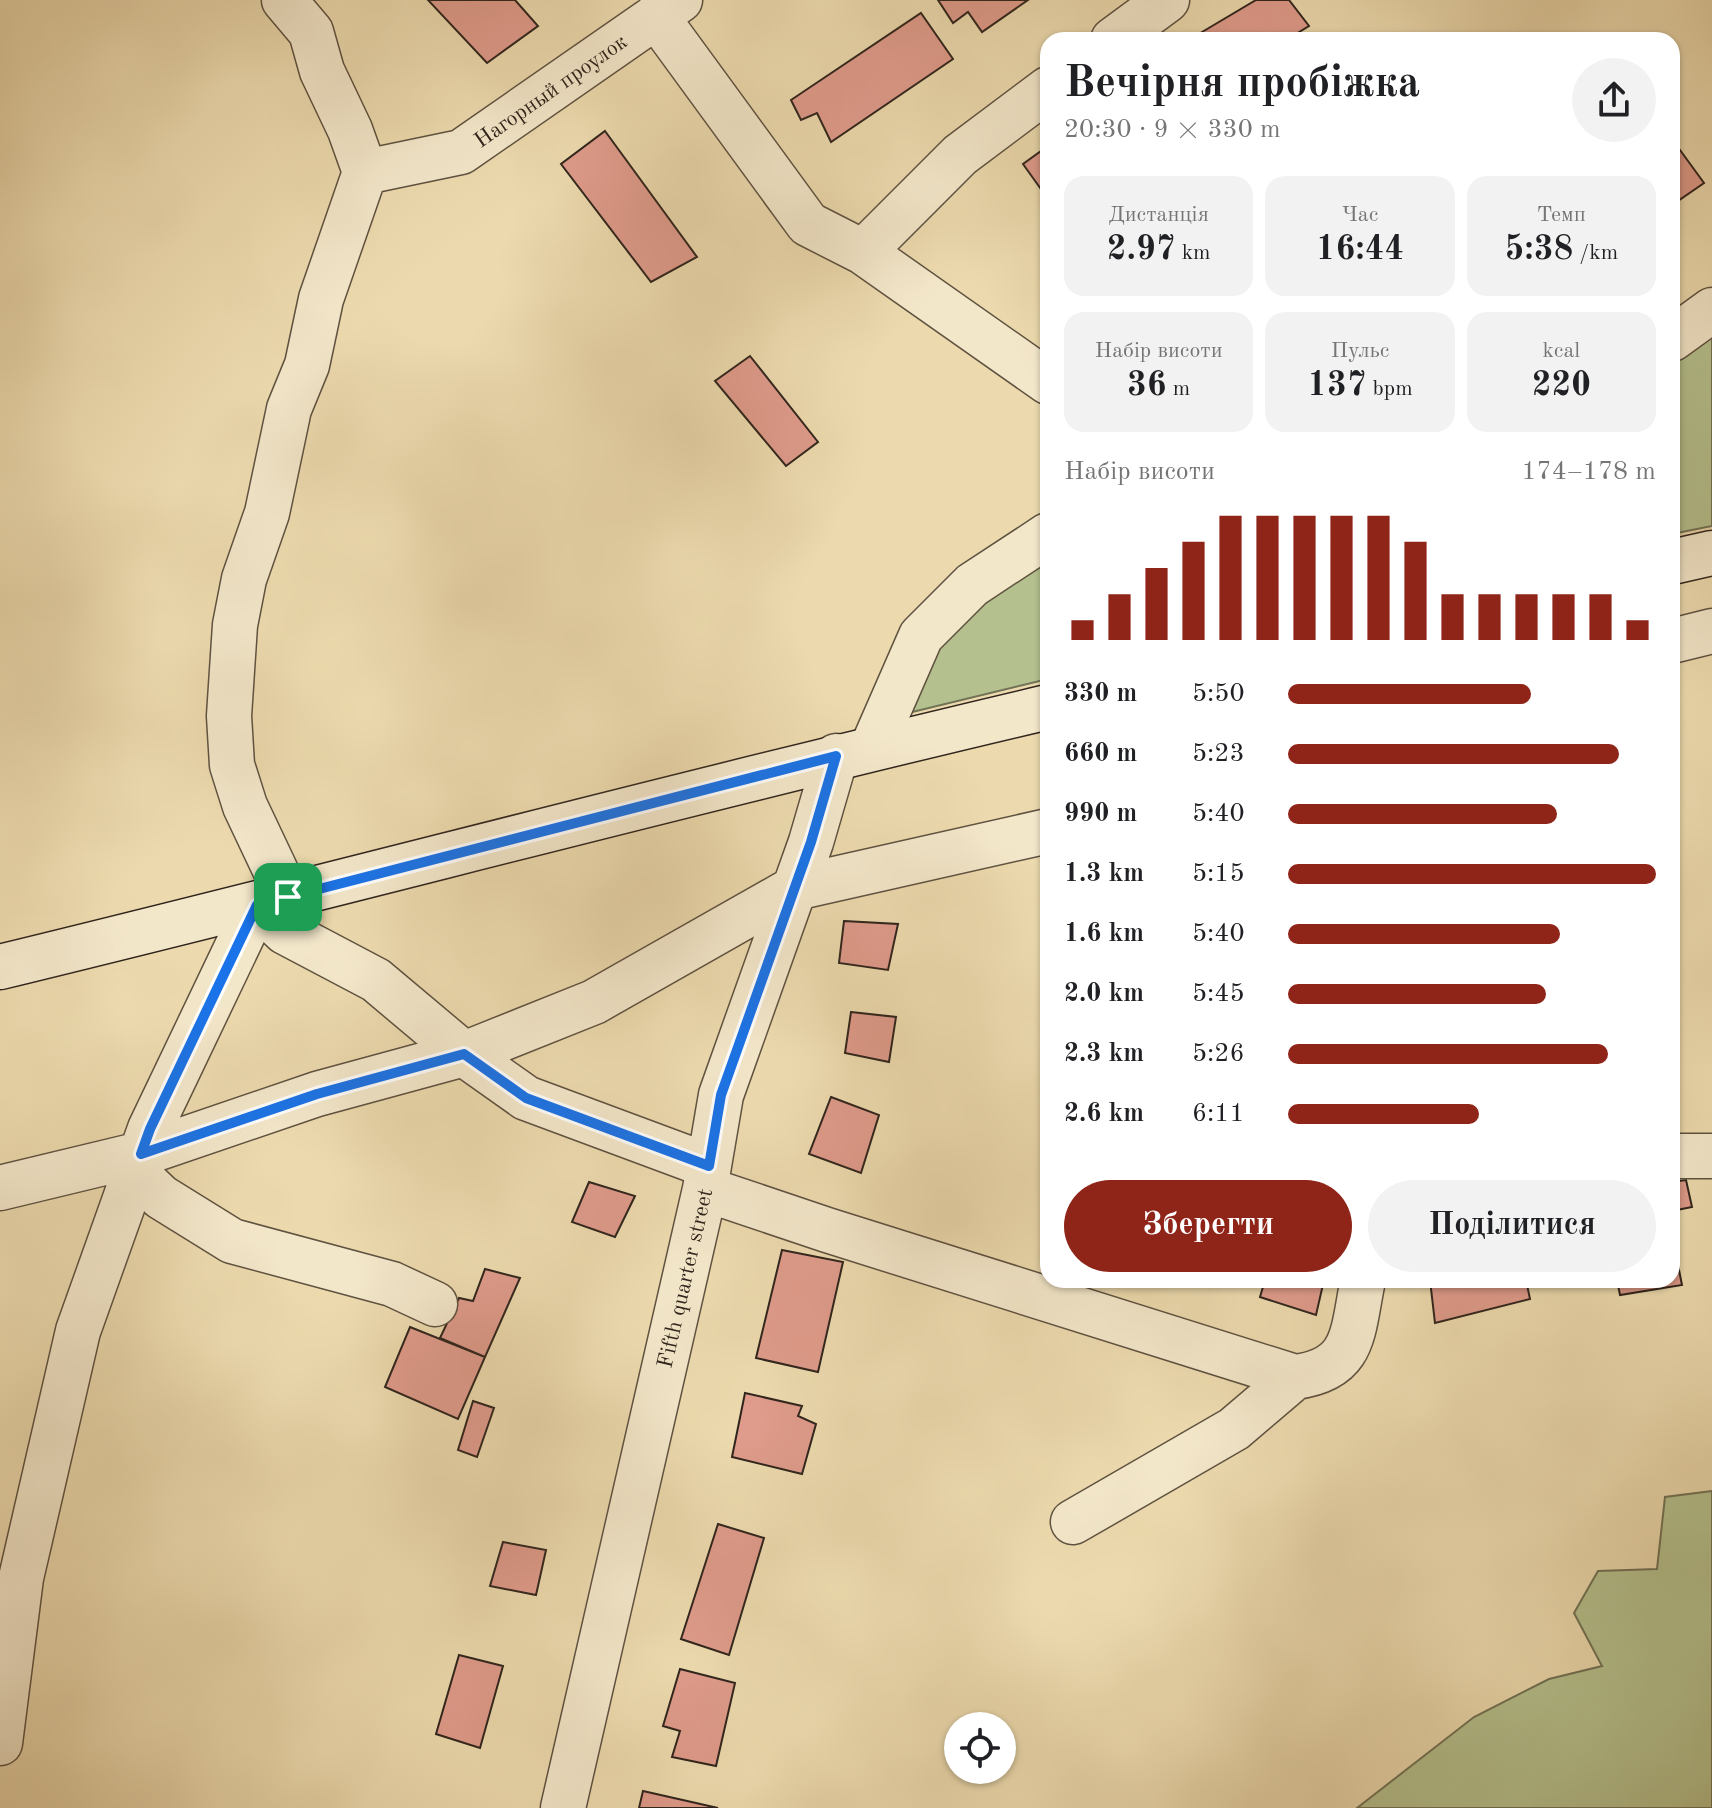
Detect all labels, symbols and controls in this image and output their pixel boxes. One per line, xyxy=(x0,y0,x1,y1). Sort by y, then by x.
street label: Нагорный проулок xyxy=(471,31,632,153)
button: share xyxy=(1572,58,1656,142)
text: Вечірня пробіжка xyxy=(1064,62,1420,106)
text: 20:30 · 9 × 330 m xyxy=(1064,117,1281,143)
text: Дистанція xyxy=(1108,204,1209,226)
text: Час xyxy=(1342,204,1378,226)
text: Темп xyxy=(1537,204,1586,226)
text: 2.97 xyxy=(1107,233,1175,267)
text: 16:44 xyxy=(1316,233,1404,267)
text: 5:38 xyxy=(1504,233,1573,267)
text: km xyxy=(1175,242,1211,264)
text: /km xyxy=(1573,242,1618,264)
text: Набір висоти xyxy=(1095,340,1223,362)
text: Пульс xyxy=(1331,340,1389,362)
text: kcal xyxy=(1542,340,1580,362)
text: 36 xyxy=(1127,369,1167,403)
text: 137 xyxy=(1307,369,1366,403)
text: 220 xyxy=(1532,369,1591,403)
text: m xyxy=(1167,378,1190,400)
text: bpm xyxy=(1366,378,1413,400)
text: Набір висоти xyxy=(1064,459,1215,485)
text: 174–178 m xyxy=(1521,459,1656,485)
text: 330 m xyxy=(1064,681,1137,707)
text: 5:50 xyxy=(1192,681,1245,707)
text: 660 m xyxy=(1064,741,1137,767)
text: 5:23 xyxy=(1192,741,1245,767)
text: 990 m xyxy=(1064,801,1137,827)
text: 5:40 xyxy=(1192,801,1245,827)
text: 1.3 km xyxy=(1064,861,1144,887)
text: 5:15 xyxy=(1192,861,1245,887)
pin xyxy=(254,863,322,931)
icon: arrive xyxy=(266,875,310,919)
text: 1.6 km xyxy=(1064,921,1144,947)
text: 5:40 xyxy=(1192,921,1245,947)
text: 2.0 km xyxy=(1064,981,1144,1007)
text: 5:45 xyxy=(1192,981,1245,1007)
text: 2.3 km xyxy=(1064,1041,1144,1067)
text: 5:26 xyxy=(1192,1041,1245,1067)
text: 2.6 km xyxy=(1064,1101,1144,1127)
text: 6:11 xyxy=(1192,1101,1245,1127)
button: Зберегти xyxy=(1064,1180,1352,1272)
button: Поділитися xyxy=(1368,1180,1656,1272)
street label: Fifth quarter street xyxy=(655,1186,717,1370)
map controls xyxy=(944,1712,1016,1784)
button: locate xyxy=(944,1712,1016,1784)

